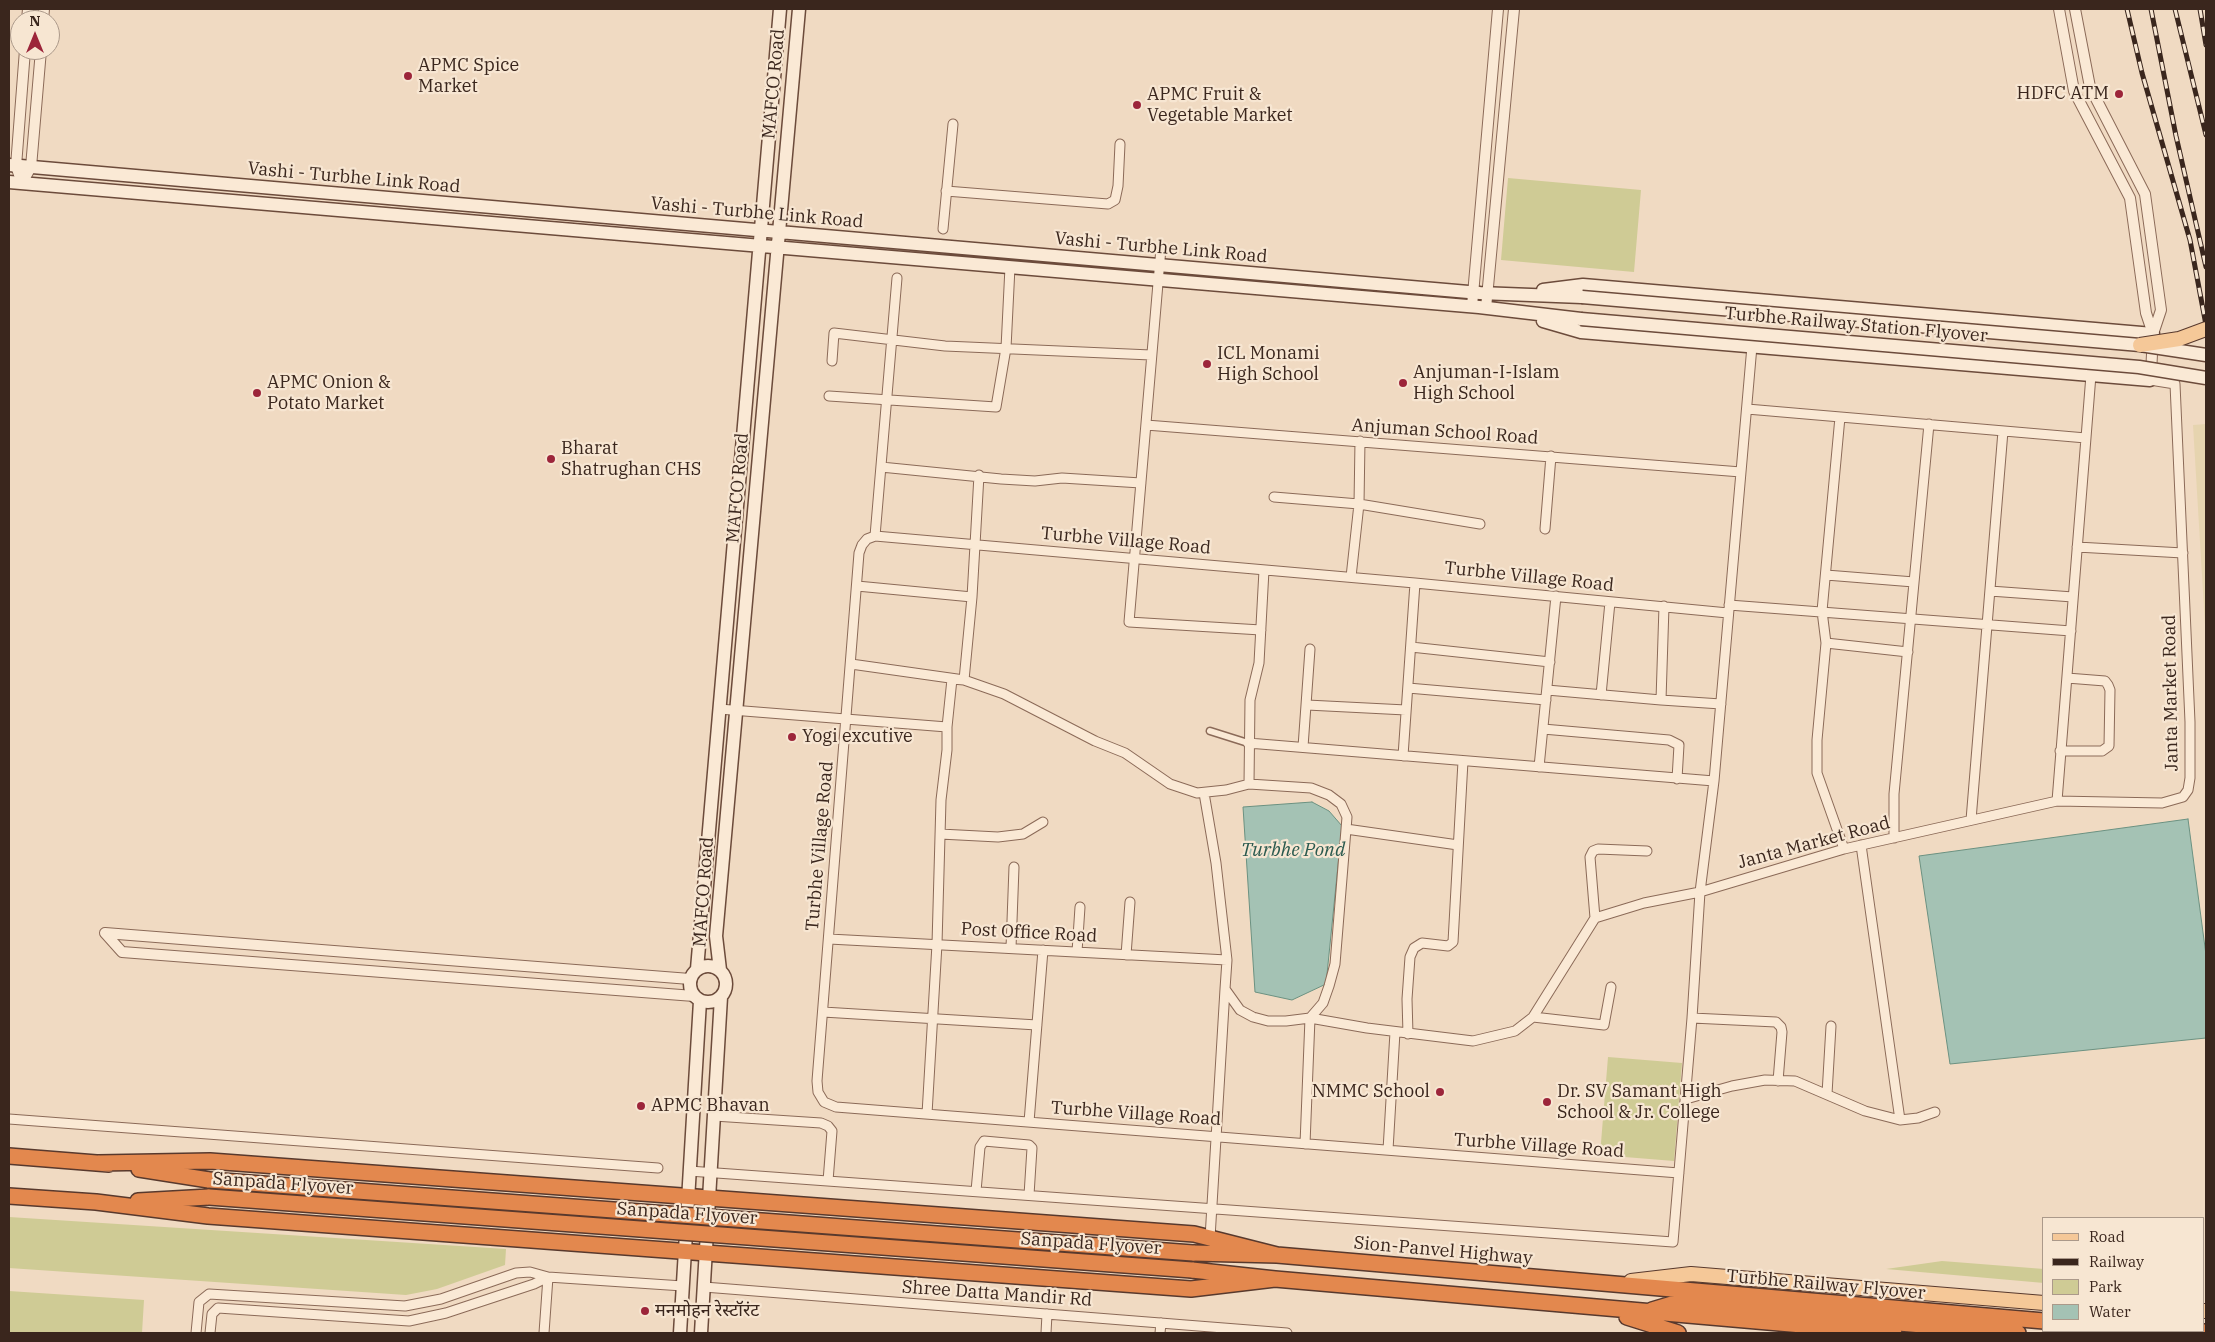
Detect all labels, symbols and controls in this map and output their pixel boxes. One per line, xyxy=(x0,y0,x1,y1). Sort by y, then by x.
north arrow xyxy=(10,10,60,60)
text: N xyxy=(29,12,41,30)
street label: MAFCO Road xyxy=(758,28,790,140)
place label: APMC Spice Market xyxy=(418,55,519,98)
marker: APMC Spice Market xyxy=(402,70,414,82)
place label: HDFC ATM xyxy=(2017,83,2109,105)
place label: APMC Fruit & Vegetable Market xyxy=(1147,84,1293,126)
marker: HDFC ATM xyxy=(2113,88,2125,100)
marker: APMC Fruit & Vegetable Market xyxy=(1131,99,1143,111)
street label: Vashi - Turbhe Link Road xyxy=(247,158,461,198)
street label: Vashi - Turbhe Link Road xyxy=(650,193,864,233)
street label: Vashi - Turbhe Link Road xyxy=(1054,228,1268,268)
street label: Turbhe Railway Station Flyover xyxy=(1723,303,1989,347)
place label: ICL Monami High School xyxy=(1217,343,1320,386)
marker: ICL Monami High School xyxy=(1201,358,1213,370)
place label: Anjuman-I-Islam High School xyxy=(1413,362,1560,404)
place label: APMC Onion & Potato Market xyxy=(267,372,391,414)
marker: Anjuman-I-Islam High School xyxy=(1397,377,1409,389)
marker: APMC Onion & Potato Market xyxy=(251,387,263,399)
street label: Anjuman School Road xyxy=(1351,415,1539,449)
street label: MAFCO Road xyxy=(722,432,754,544)
place label: Bharat Shatrughan CHS xyxy=(561,438,701,480)
marker: Bharat Shatrughan CHS xyxy=(545,453,557,465)
street label: Turbhe Village Road xyxy=(1040,523,1212,559)
street label: Turbhe Village Road xyxy=(1443,557,1615,597)
street label: Janta Market Road xyxy=(2159,614,2183,772)
place label: Yogi excutive xyxy=(802,726,913,748)
marker: Yogi excutive xyxy=(786,731,798,743)
street label: Turbhe Village Road xyxy=(802,760,838,932)
street label: Janta Market Road xyxy=(1736,812,1892,874)
street label: MAFCO Road xyxy=(689,836,719,948)
water label: Turbhe Pond xyxy=(1241,840,1345,862)
street label: Post Office Road xyxy=(960,919,1098,947)
place label: NMMC School xyxy=(1312,1081,1430,1103)
place label: Dr. SV Samant High School & Jr. College xyxy=(1557,1081,1722,1124)
marker: NMMC School xyxy=(1434,1086,1446,1098)
place label: APMC Bhavan xyxy=(651,1095,770,1117)
marker: Dr. SV Samant High School & Jr. College xyxy=(1541,1096,1553,1108)
street label: Turbhe Village Road xyxy=(1050,1097,1222,1131)
marker: APMC Bhavan xyxy=(635,1100,647,1112)
street label: Turbhe Village Road xyxy=(1453,1129,1625,1163)
street label: Sanpada Flyover xyxy=(212,1168,354,1200)
street label: Sanpada Flyover xyxy=(616,1198,758,1230)
legend xyxy=(2042,1217,2205,1332)
text: Road xyxy=(2089,1227,2125,1246)
street label: Sanpada Flyover xyxy=(1020,1228,1162,1260)
street label: Sion-Panvel Highway xyxy=(1353,1232,1533,1270)
text: Railway xyxy=(2089,1252,2144,1271)
street label: Turbhe Railway Flyover xyxy=(1726,1266,1926,1304)
street label: Shree Datta Mandir Rd xyxy=(901,1277,1093,1311)
text: Park xyxy=(2089,1277,2122,1296)
place label: मनमोहन रेस्टॉरंट xyxy=(655,1300,759,1322)
text: Water xyxy=(2089,1302,2131,1321)
marker: मनमोहन रेस्टॉरंट xyxy=(639,1305,651,1317)

